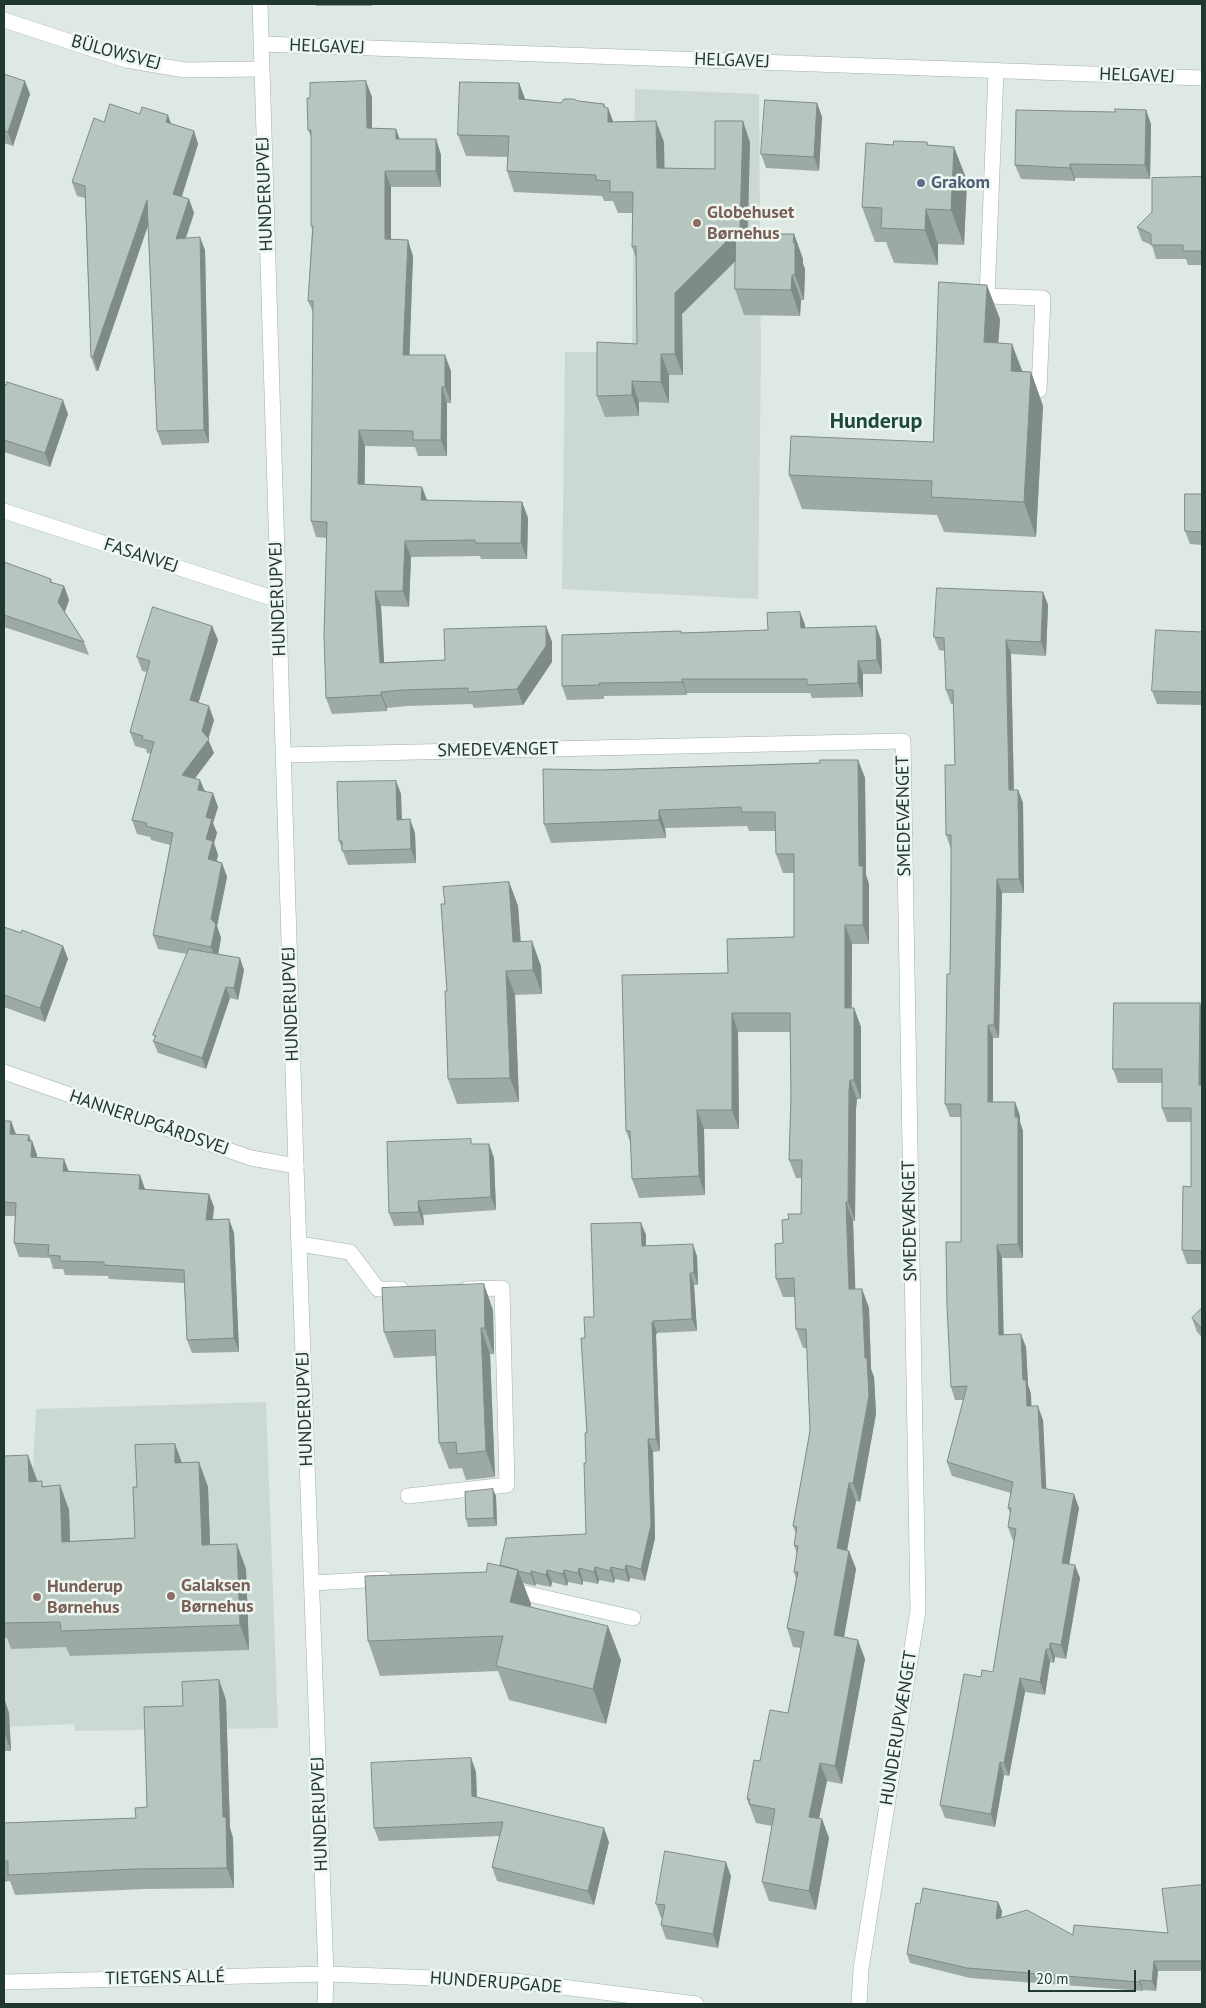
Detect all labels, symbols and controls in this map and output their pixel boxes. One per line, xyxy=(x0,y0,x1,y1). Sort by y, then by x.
street label: BÜLOWSVEJ xyxy=(69,31,163,75)
street label: HELGAVEJ xyxy=(289,35,365,59)
street label: HELGAVEJ xyxy=(694,49,770,73)
street label: HELGAVEJ xyxy=(1099,64,1175,88)
street label: HUNDERUPVEJ xyxy=(252,136,278,252)
place label: Grakom xyxy=(931,172,990,194)
marker: Grakom xyxy=(915,177,927,189)
place label: Globehuset Børnehus xyxy=(707,202,794,244)
marker: Globehuset Børnehus xyxy=(691,217,703,229)
district label: Hunderup xyxy=(830,409,922,435)
street label: FASANVEJ xyxy=(101,534,181,578)
street label: HUNDERUPVEJ xyxy=(265,541,291,657)
street label: SMEDEVÆNGET xyxy=(437,738,559,762)
street label: SMEDEVÆNGET xyxy=(892,755,916,877)
street label: HUNDERUPVEJ xyxy=(278,946,304,1062)
street label: HANNERUPGÅRDSVEJ xyxy=(66,1086,232,1160)
street label: SMEDEVÆNGET xyxy=(898,1160,922,1282)
street label: HUNDERUPVEJ xyxy=(292,1351,318,1467)
place label: Galaksen Børnehus xyxy=(181,1575,254,1618)
place label: Hunderup Børnehus xyxy=(47,1576,123,1618)
marker: Galaksen Børnehus xyxy=(165,1590,177,1602)
marker: Hunderup Børnehus xyxy=(31,1591,43,1603)
street label: HUNDERUPVÆNGET xyxy=(876,1649,922,1807)
street label: HUNDERUPVEJ xyxy=(307,1756,333,1872)
scale bar xyxy=(1031,1960,1138,1992)
street label: TIETGENS ALLÉ xyxy=(105,1966,225,1990)
street label: HUNDERUPGADE xyxy=(429,1968,563,1998)
text: 20 m xyxy=(1036,1969,1069,1988)

